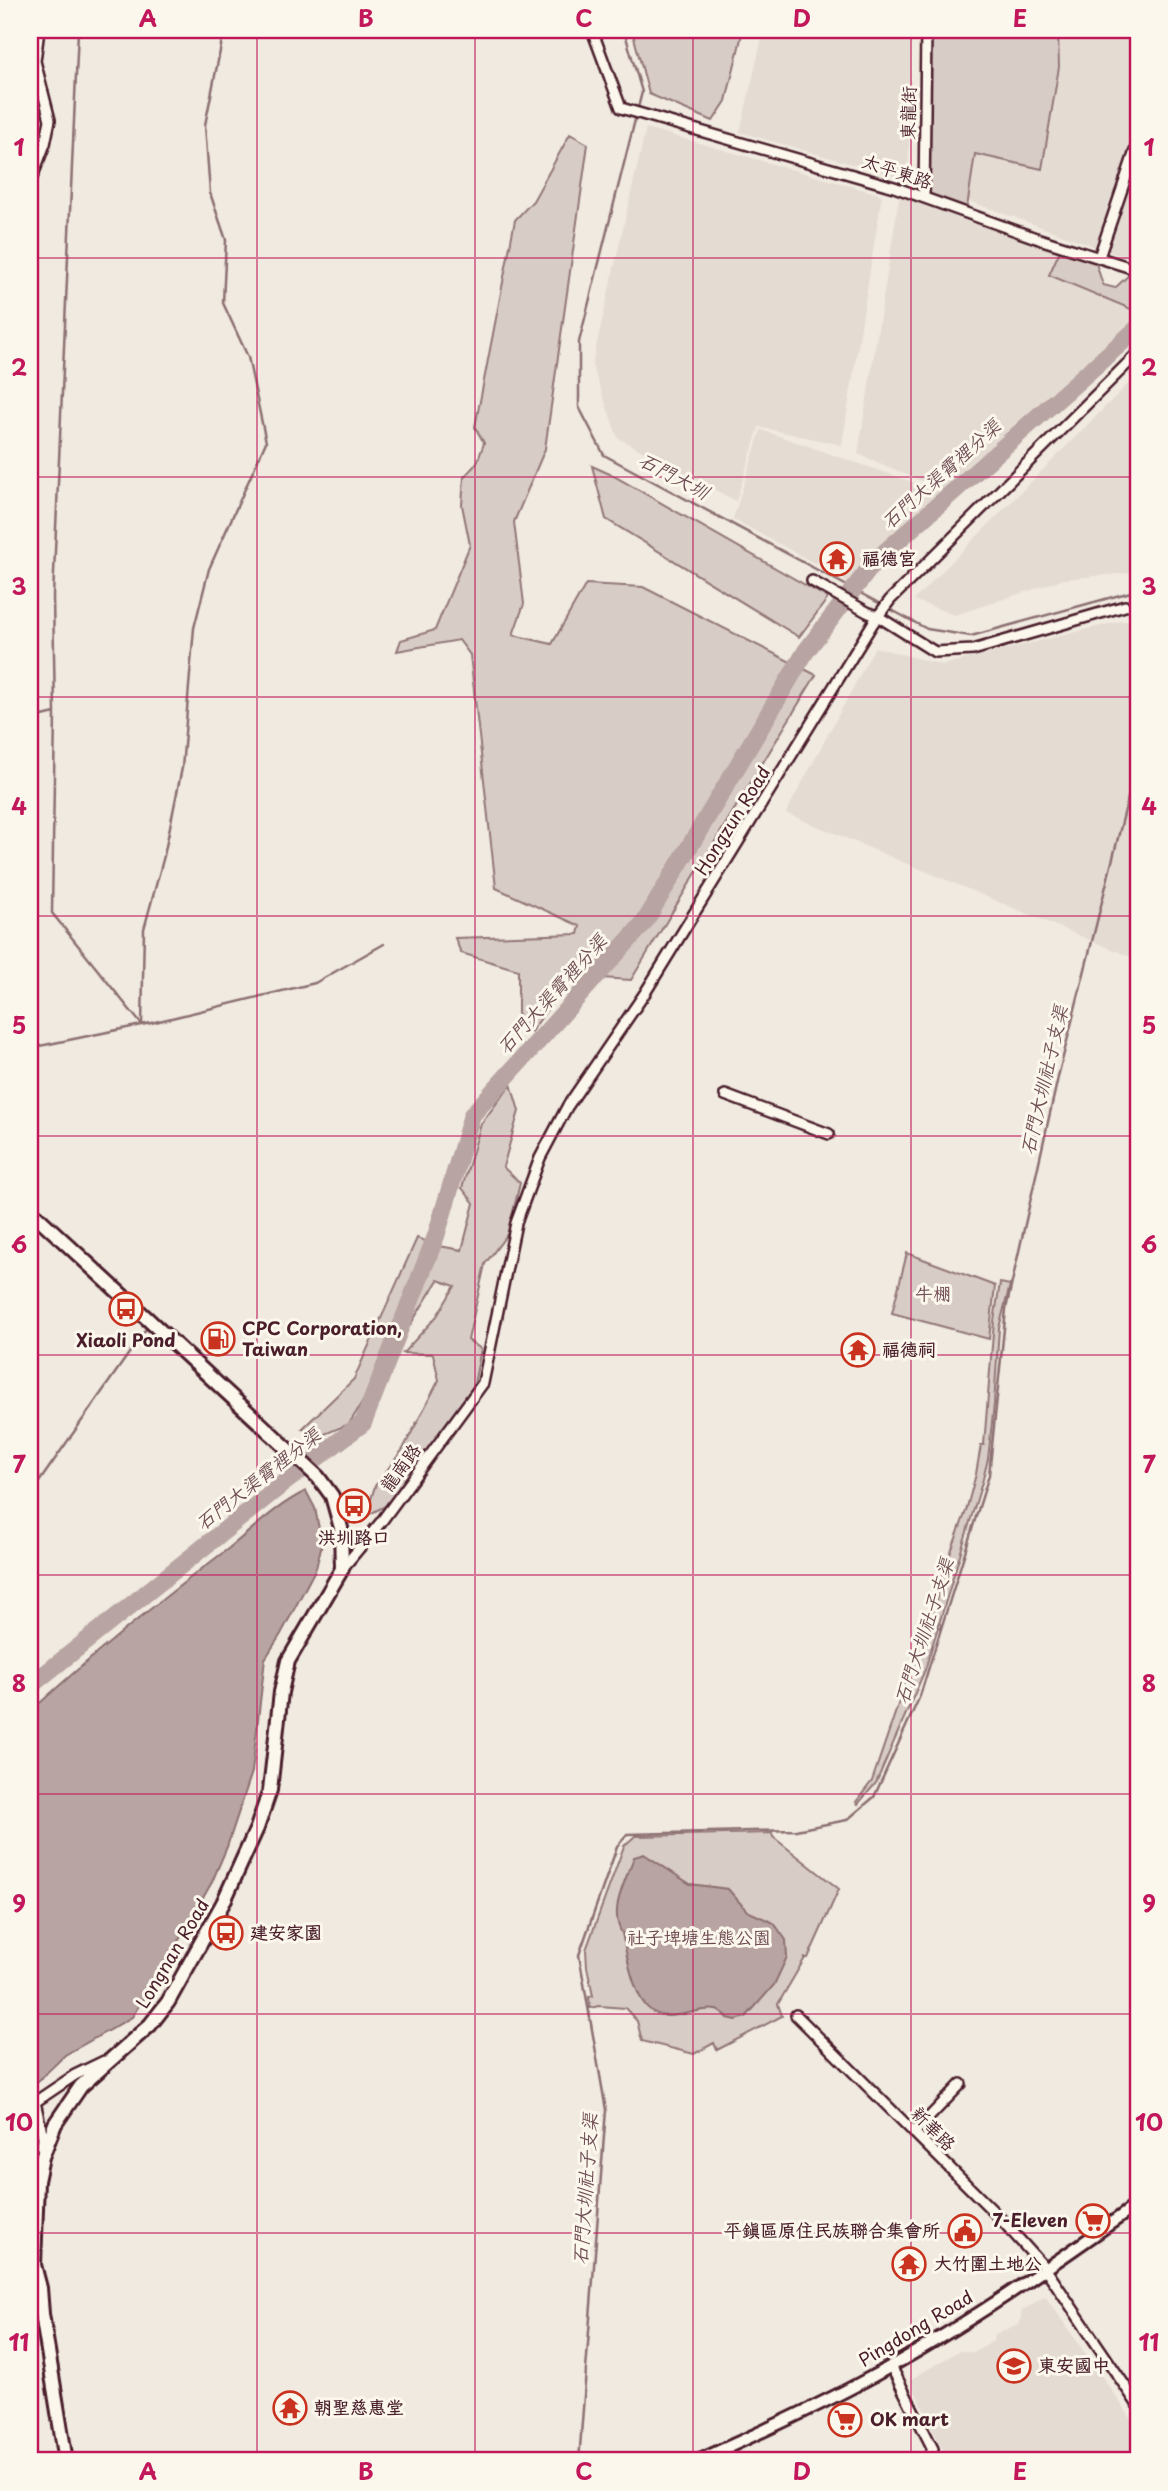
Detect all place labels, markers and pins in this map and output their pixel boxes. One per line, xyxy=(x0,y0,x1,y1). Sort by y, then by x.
temple icon: 福德宮 xyxy=(818,540,856,578)
place label: 福德宮 xyxy=(862,544,916,571)
bus stop icon: Xiaoli Pond xyxy=(107,1290,145,1328)
place label: CPC Corporation, Taiwan xyxy=(242,1314,402,1362)
fuel station icon: CPC Corporation, Taiwan xyxy=(199,1320,237,1358)
place label: Xiaoli Pond xyxy=(77,1326,175,1353)
temple icon: 福德祠 xyxy=(839,1331,877,1369)
place label: 福德祠 xyxy=(882,1335,936,1362)
bus stop icon: 洪圳路口 xyxy=(335,1487,373,1525)
place label: 洪圳路口 xyxy=(318,1523,390,1550)
bus stop icon: 建安家園 xyxy=(207,1914,245,1952)
place label: 建安家園 xyxy=(250,1918,322,1945)
supermarket icon: 7-Eleven xyxy=(1074,2202,1112,2240)
place label: 7-Eleven xyxy=(993,2206,1068,2233)
public building icon: 平鎮區原住民族聯合集會所 xyxy=(946,2212,984,2250)
place label: 平鎮區原住民族聯合集會所 xyxy=(724,2216,940,2243)
temple icon: 大竹圍土地公 xyxy=(890,2245,928,2283)
place label: 大竹圍土地公 xyxy=(934,2249,1042,2276)
school or university icon: 東安國中 xyxy=(995,2347,1033,2385)
place label: 東安國中 xyxy=(1038,2351,1110,2378)
temple icon: 朝聖慈惠堂 xyxy=(271,2389,309,2427)
place label: 朝聖慈惠堂 xyxy=(314,2393,404,2420)
supermarket icon: OK mart xyxy=(826,2401,864,2439)
place label: OK mart xyxy=(870,2405,949,2432)

